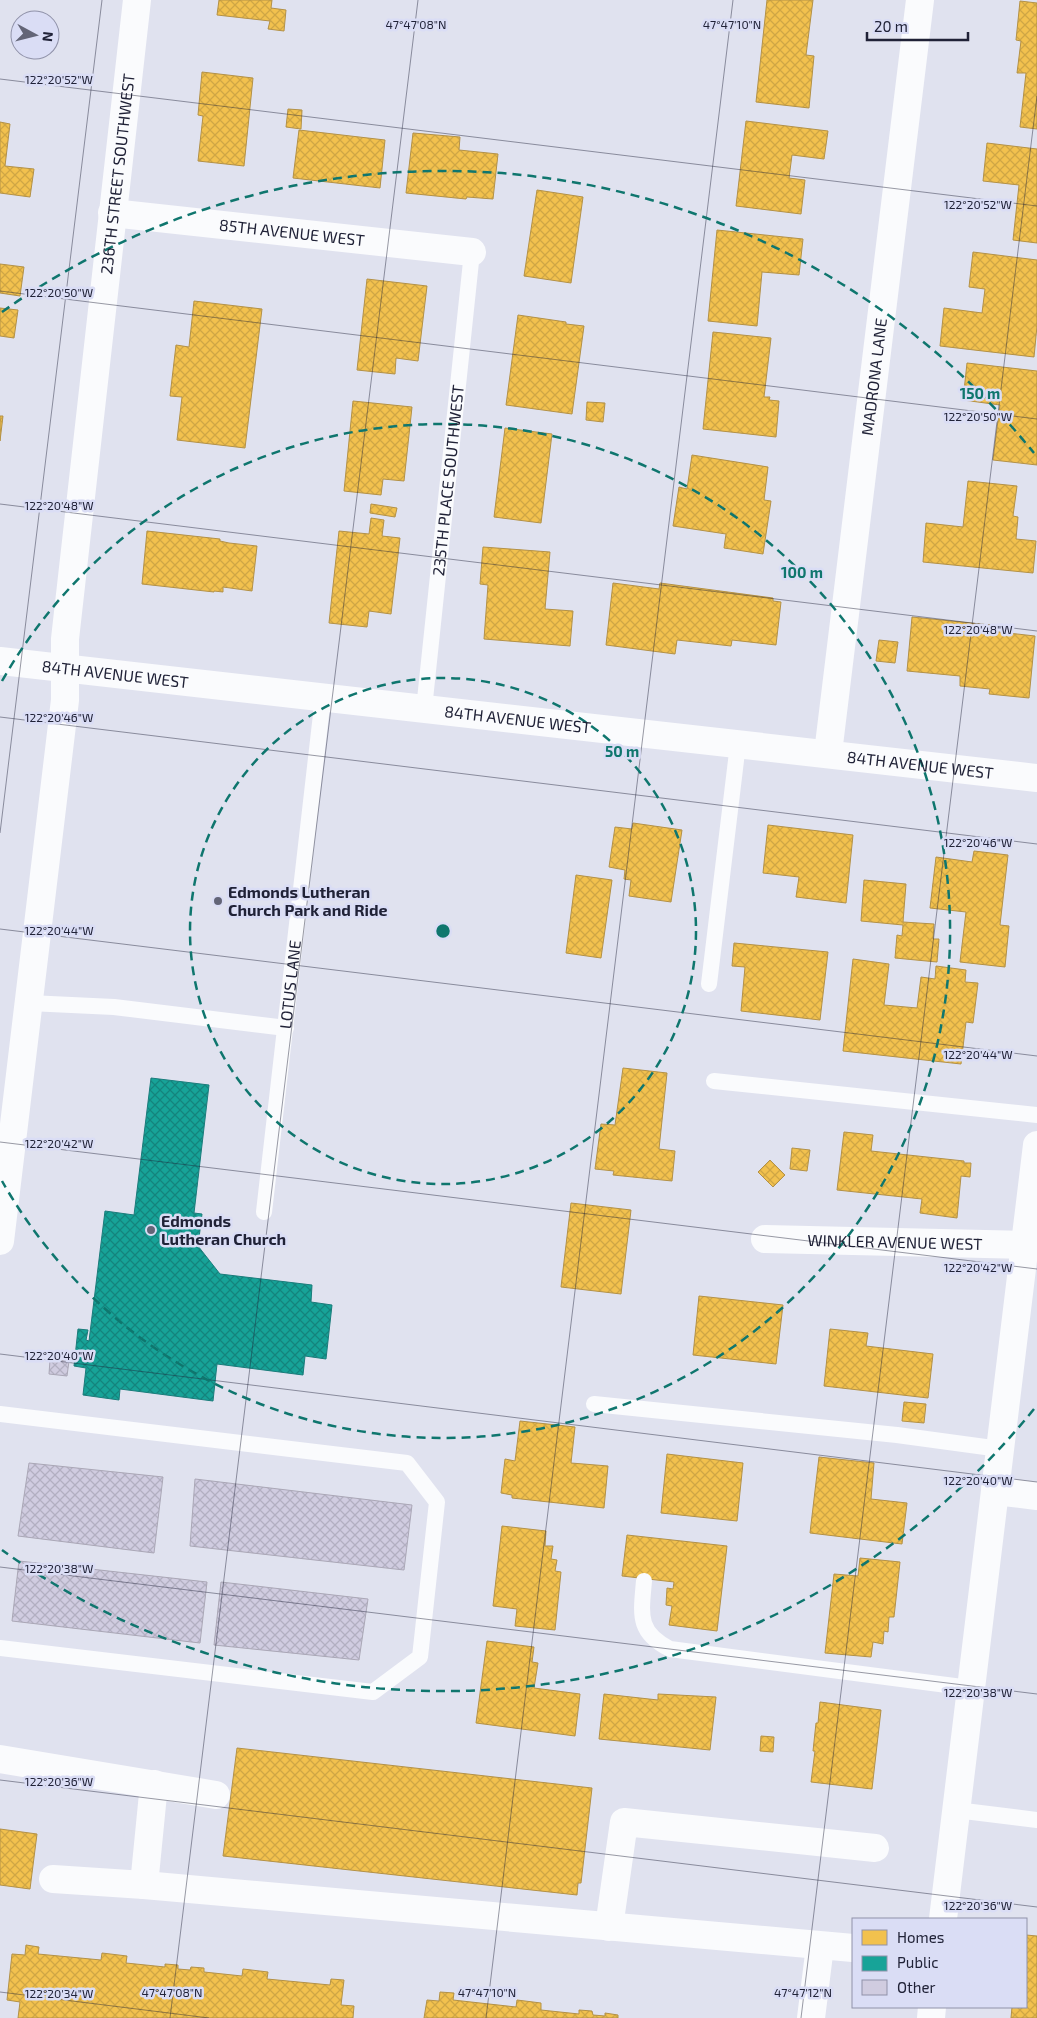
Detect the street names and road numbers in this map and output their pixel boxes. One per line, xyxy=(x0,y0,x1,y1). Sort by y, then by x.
street label: 236TH STREET SOUTHWEST xyxy=(96,72,138,275)
street label: 85TH AVENUE WEST xyxy=(218,215,366,249)
street label: MADRONA LANE xyxy=(857,317,890,437)
street label: 235TH PLACE SOUTHWEST xyxy=(428,384,467,577)
street label: 84TH AVENUE WEST xyxy=(41,656,190,691)
street label: 84TH AVENUE WEST xyxy=(443,701,592,737)
street label: 84TH AVENUE WEST xyxy=(846,747,995,782)
street label: LOTUS LANE xyxy=(275,939,304,1030)
street label: WINKLER AVENUE WEST xyxy=(807,1230,983,1253)

